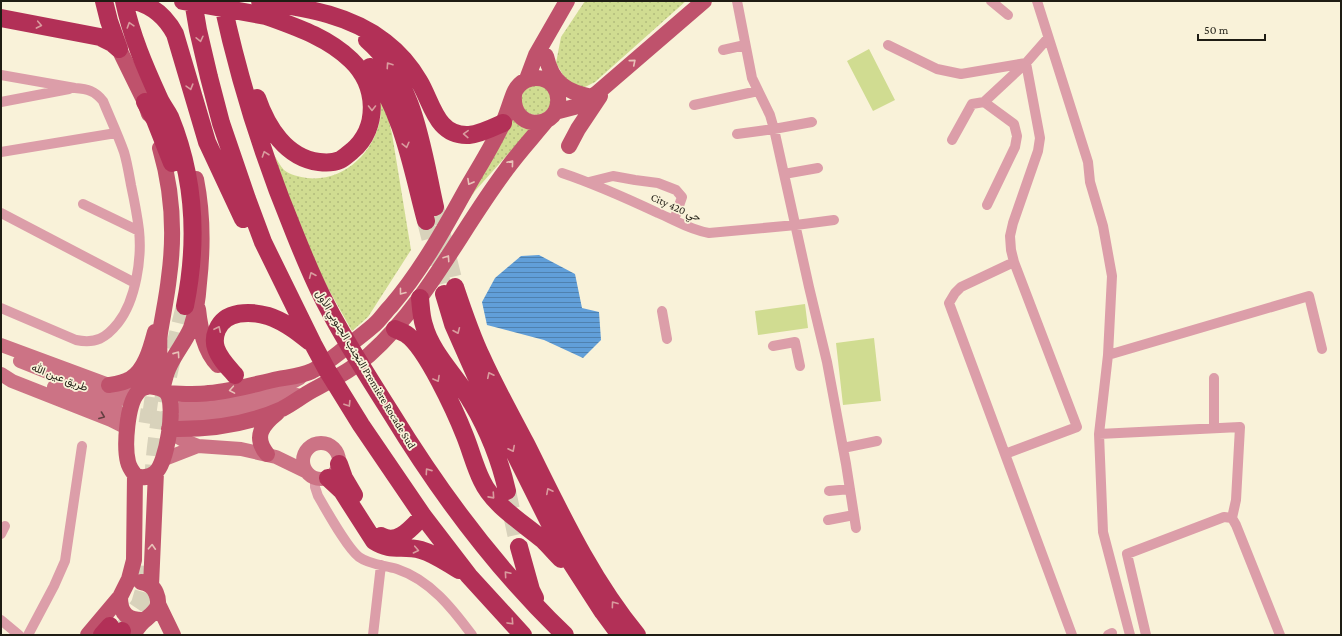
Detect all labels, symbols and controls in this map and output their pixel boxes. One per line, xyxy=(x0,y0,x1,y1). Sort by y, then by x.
scale bar xyxy=(1198,16,1265,42)
one-way arrow xyxy=(36,21,42,29)
one-way arrow xyxy=(126,21,135,28)
text: 50 m xyxy=(1204,23,1229,37)
one-way arrow xyxy=(195,36,204,43)
one-way arrow xyxy=(629,59,636,66)
one-way arrow xyxy=(387,62,394,69)
one-way arrow xyxy=(186,84,194,91)
one-way arrow xyxy=(368,105,376,111)
one-way arrow xyxy=(463,130,469,139)
one-way arrow xyxy=(401,141,410,148)
one-way arrow xyxy=(261,150,270,157)
one-way arrow xyxy=(507,160,514,167)
one-way arrow xyxy=(468,178,475,185)
street label: City 420 حي xyxy=(647,191,703,227)
one-way arrow xyxy=(442,255,450,262)
one-way arrow xyxy=(309,272,317,279)
street label: التجنب الجنوبي الأول Première Rocade Sud xyxy=(310,288,418,453)
one-way arrow xyxy=(400,288,407,295)
one-way arrow xyxy=(213,326,221,333)
one-way arrow xyxy=(452,328,460,335)
one-way arrow xyxy=(172,351,179,358)
street label: طريق عين الله xyxy=(30,361,90,394)
one-way arrow xyxy=(488,372,495,379)
one-way arrow xyxy=(433,375,440,382)
one-way arrow xyxy=(229,385,235,394)
one-way arrow xyxy=(344,400,351,407)
one-way arrow xyxy=(97,411,105,419)
one-way arrow xyxy=(508,444,515,452)
one-way arrow xyxy=(426,468,433,475)
one-way arrow xyxy=(546,488,554,496)
one-way arrow xyxy=(487,491,495,499)
one-way arrow xyxy=(148,544,157,550)
one-way arrow xyxy=(413,545,420,553)
one-way arrow xyxy=(505,571,512,578)
one-way arrow xyxy=(612,601,619,608)
one-way arrow xyxy=(506,617,513,625)

